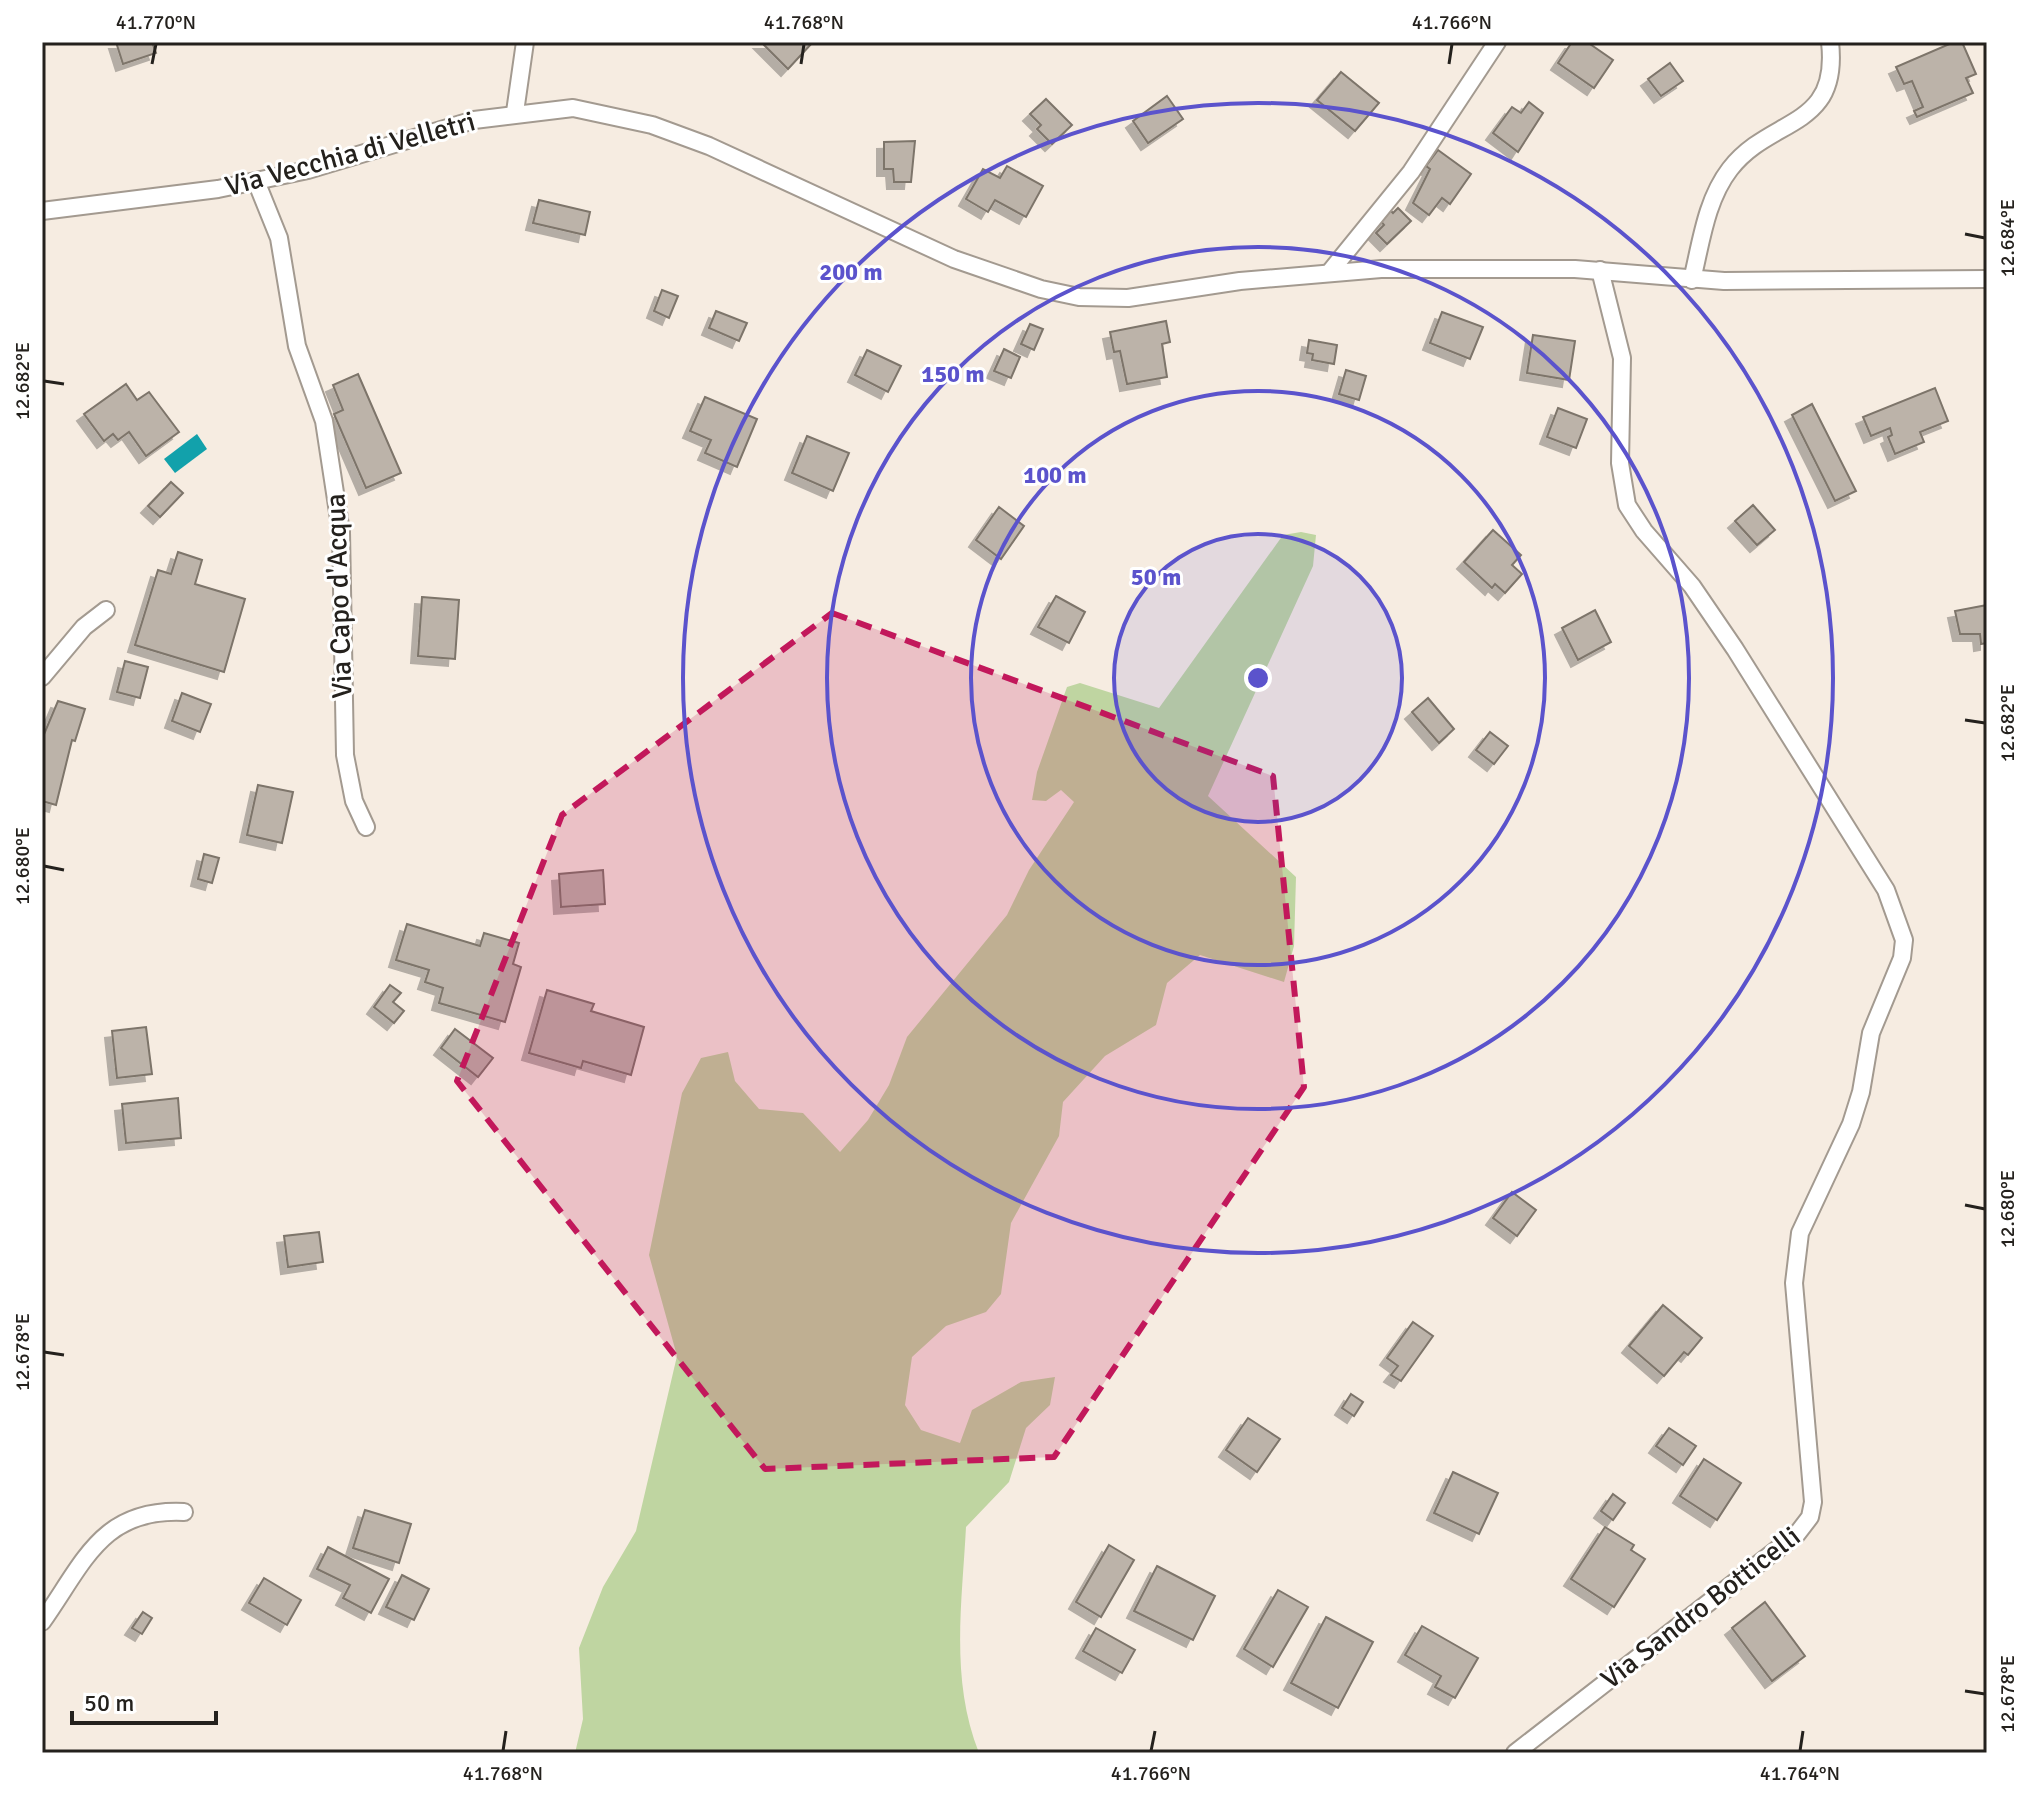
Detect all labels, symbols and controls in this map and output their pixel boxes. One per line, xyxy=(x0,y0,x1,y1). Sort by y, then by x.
text: 41.770°N xyxy=(116,10,196,35)
text: 41.768°N xyxy=(764,10,844,35)
text: 41.766°N xyxy=(1412,10,1492,35)
street label: Via Vecchia di Velletri xyxy=(222,104,479,204)
text: 12.684°E xyxy=(1995,199,2020,277)
text: 200 m xyxy=(819,257,883,287)
text: 12.682°E xyxy=(10,342,35,420)
text: 150 m xyxy=(921,359,985,389)
text: 100 m xyxy=(1023,460,1087,490)
street label: Via Capo d'Acqua xyxy=(318,493,360,699)
text: 50 m xyxy=(1131,562,1181,592)
centre of rings xyxy=(1244,664,1272,692)
text: 12.682°E xyxy=(1995,684,2020,762)
text: 12.680°E xyxy=(10,827,35,905)
text: 12.680°E xyxy=(1995,1170,2020,1248)
text: 12.678°E xyxy=(10,1313,35,1391)
street label: Via Sandro Botticelli xyxy=(1594,1519,1807,1696)
text: 12.678°E xyxy=(1995,1655,2020,1733)
scale bar xyxy=(72,1675,216,1725)
text: 50 m xyxy=(84,1688,134,1718)
text: 41.768°N xyxy=(463,1761,543,1786)
text: 41.766°N xyxy=(1111,1761,1191,1786)
text: 41.764°N xyxy=(1760,1761,1840,1786)

